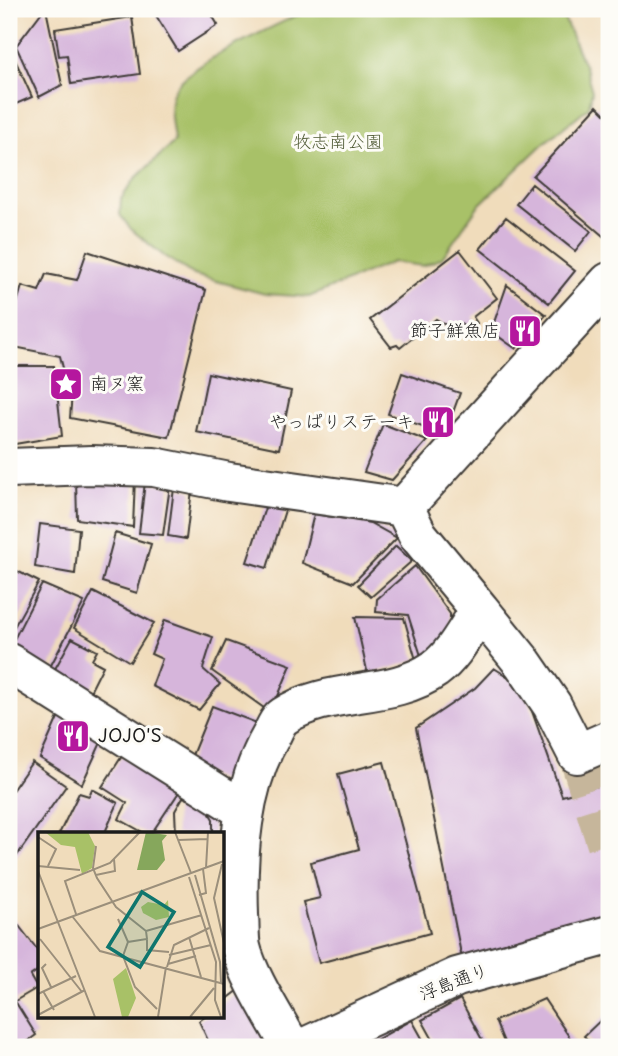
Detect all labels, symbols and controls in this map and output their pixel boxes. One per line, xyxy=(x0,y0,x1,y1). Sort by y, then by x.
park label: 牧志南公園 xyxy=(293,127,383,154)
restaurant icon: 節子鮮魚店 xyxy=(506,312,544,350)
place label: 節子鮮魚店 xyxy=(410,316,500,343)
place icon: 南ヌ窯 xyxy=(47,365,85,403)
place label: 南ヌ窯 xyxy=(90,369,144,396)
restaurant icon: やっぱりステーキ xyxy=(419,403,457,441)
place label: やっぱりステーキ xyxy=(269,407,414,434)
restaurant icon: JOJO'S xyxy=(54,717,92,755)
place label: JOJO'S xyxy=(98,721,162,748)
inset map xyxy=(38,832,224,1018)
street label: 浮島通り xyxy=(415,955,492,1006)

